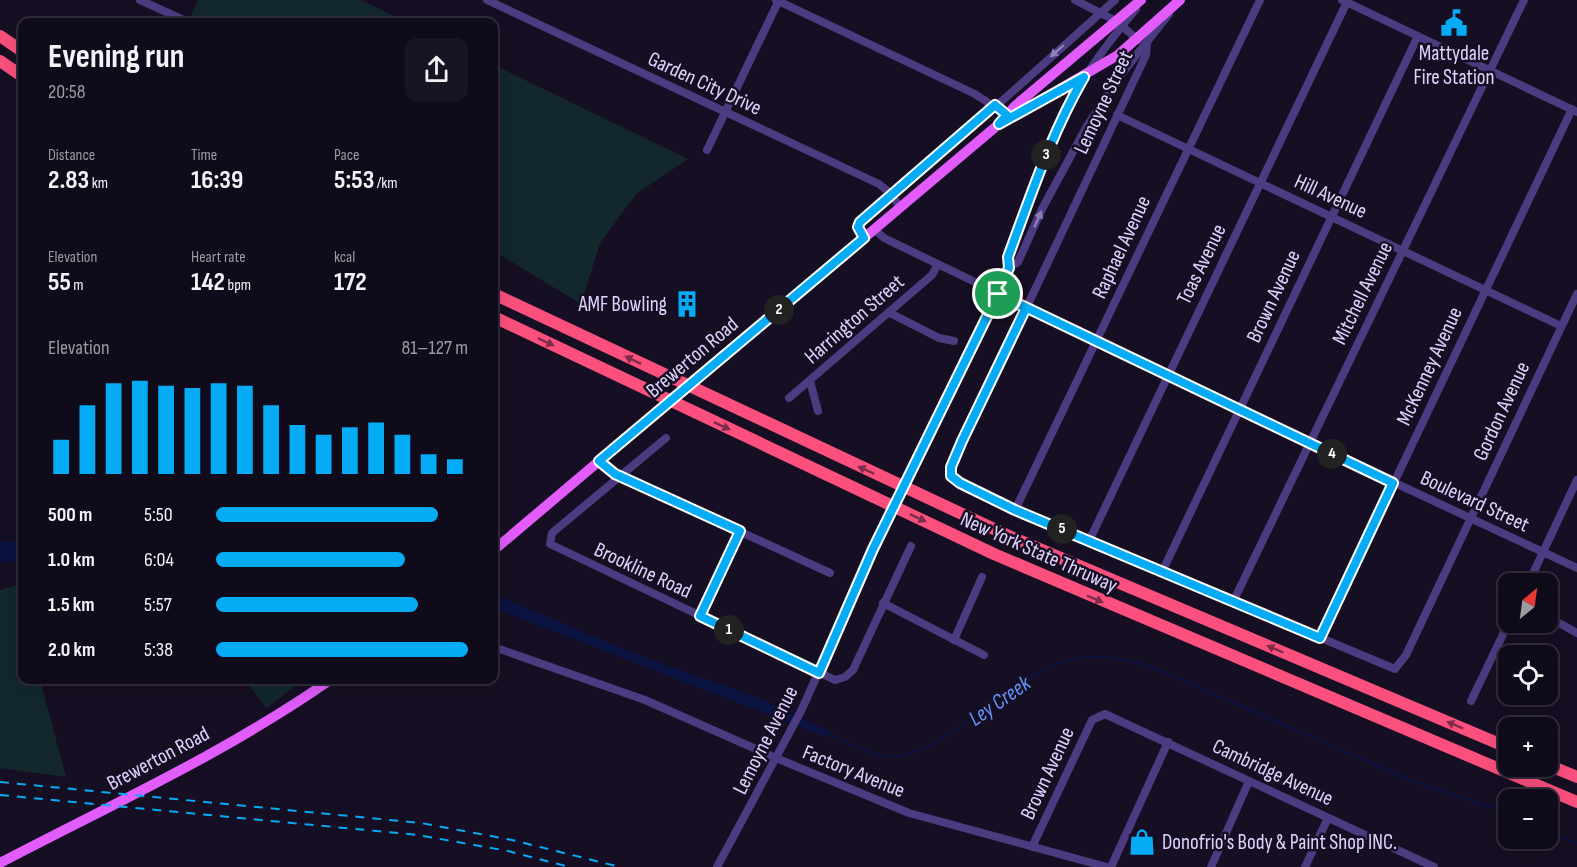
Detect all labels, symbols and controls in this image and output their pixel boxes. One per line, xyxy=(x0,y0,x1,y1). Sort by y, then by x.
public building icon: Mattydale Fire Station xyxy=(1439,8,1469,38)
text: Evening run xyxy=(48,37,184,77)
button: share xyxy=(405,38,468,101)
place label: Mattydale Fire Station xyxy=(1413,41,1495,90)
one-way arrow xyxy=(1050,44,1065,57)
street label: Garden City Drive xyxy=(644,46,766,121)
street label: Lemoyne Street xyxy=(1069,47,1138,158)
text: 20:58 xyxy=(48,80,86,104)
pin: 3 xyxy=(1031,140,1061,170)
text: 3 xyxy=(1042,145,1050,164)
text: Distance xyxy=(48,146,95,165)
text: Time xyxy=(191,146,217,165)
text: Pace xyxy=(334,146,359,165)
text: 2.83 xyxy=(48,165,89,196)
text: 16:39 xyxy=(191,165,243,196)
text: 5:53 xyxy=(334,165,374,196)
street label: Hill Avenue xyxy=(1291,169,1371,224)
text: km xyxy=(89,174,108,193)
text: /km xyxy=(374,174,398,193)
street label: Raphael Avenue xyxy=(1087,192,1156,302)
one-way arrow xyxy=(1033,210,1043,228)
street label: Toas Avenue xyxy=(1171,220,1232,308)
street label: Mitchell Avenue xyxy=(1327,238,1398,349)
street label: Brown Avenue xyxy=(1241,246,1306,346)
text: Elevation xyxy=(48,248,97,267)
text: Heart rate xyxy=(191,248,246,267)
text: kcal xyxy=(334,248,355,267)
text: 55 xyxy=(48,267,71,298)
text: 142 xyxy=(191,267,225,298)
text: 172 xyxy=(334,267,367,298)
pin xyxy=(972,268,1023,319)
street label: Harrington Street xyxy=(799,269,909,369)
text: m xyxy=(71,276,84,295)
text: bpm xyxy=(225,276,251,295)
icon: arrive xyxy=(981,277,1014,310)
building icon: AMF Bowling xyxy=(672,289,702,319)
place label: AMF Bowling xyxy=(578,292,667,317)
pin: 2 xyxy=(764,295,794,325)
text: 2 xyxy=(775,300,783,319)
street label: McKenney Avenue xyxy=(1391,303,1468,429)
street label: Brewerton Road xyxy=(641,312,743,403)
text: Elevation xyxy=(48,336,110,360)
text: 81–127 m xyxy=(402,336,468,360)
one-way arrow xyxy=(538,337,555,346)
one-way arrow xyxy=(624,356,641,365)
street label: Gordon Avenue xyxy=(1468,358,1535,465)
one-way arrow xyxy=(714,421,731,430)
pin: 4 xyxy=(1317,439,1347,469)
text: 4 xyxy=(1328,444,1336,463)
one-way arrow xyxy=(857,465,875,475)
street label: Boulevard Street xyxy=(1416,465,1533,538)
text: 500 m xyxy=(48,503,92,527)
text: 5:50 xyxy=(144,503,173,527)
street label: New York State Thruway xyxy=(956,507,1121,598)
one-way arrow xyxy=(909,514,926,523)
pin: 5 xyxy=(1047,514,1077,544)
text: 5 xyxy=(1058,519,1066,538)
street label: Brookline Road xyxy=(590,537,695,604)
text: 1.0 km xyxy=(48,548,95,572)
text: 6:04 xyxy=(144,548,174,572)
north arrow xyxy=(1498,573,1558,633)
map controls xyxy=(1498,573,1558,849)
text: 1.5 km xyxy=(48,593,94,617)
text: 5:57 xyxy=(144,593,172,617)
one-way arrow xyxy=(1087,594,1105,604)
pin: 1 xyxy=(714,615,744,645)
text: 1 xyxy=(726,620,732,639)
text: 2.0 km xyxy=(48,638,95,662)
text: 5:38 xyxy=(144,638,173,662)
one-way arrow xyxy=(1267,645,1284,654)
button: locate xyxy=(1498,645,1558,705)
water label: Ley Creek xyxy=(964,670,1037,732)
street label: Lemoyne Avenue xyxy=(727,682,803,799)
button: + xyxy=(1498,717,1558,777)
one-way arrow xyxy=(1446,720,1464,730)
street label: Brewerton Road xyxy=(103,721,214,796)
street label: Brown Avenue xyxy=(1015,723,1080,823)
street label: Cambridge Avenue xyxy=(1208,734,1337,811)
street label: Factory Avenue xyxy=(799,740,909,803)
button: − xyxy=(1498,789,1558,849)
shop icon: Donofrio's Body & Paint Shop INC. xyxy=(1127,827,1157,857)
place label: Donofrio's Body & Paint Shop INC. xyxy=(1162,830,1397,855)

